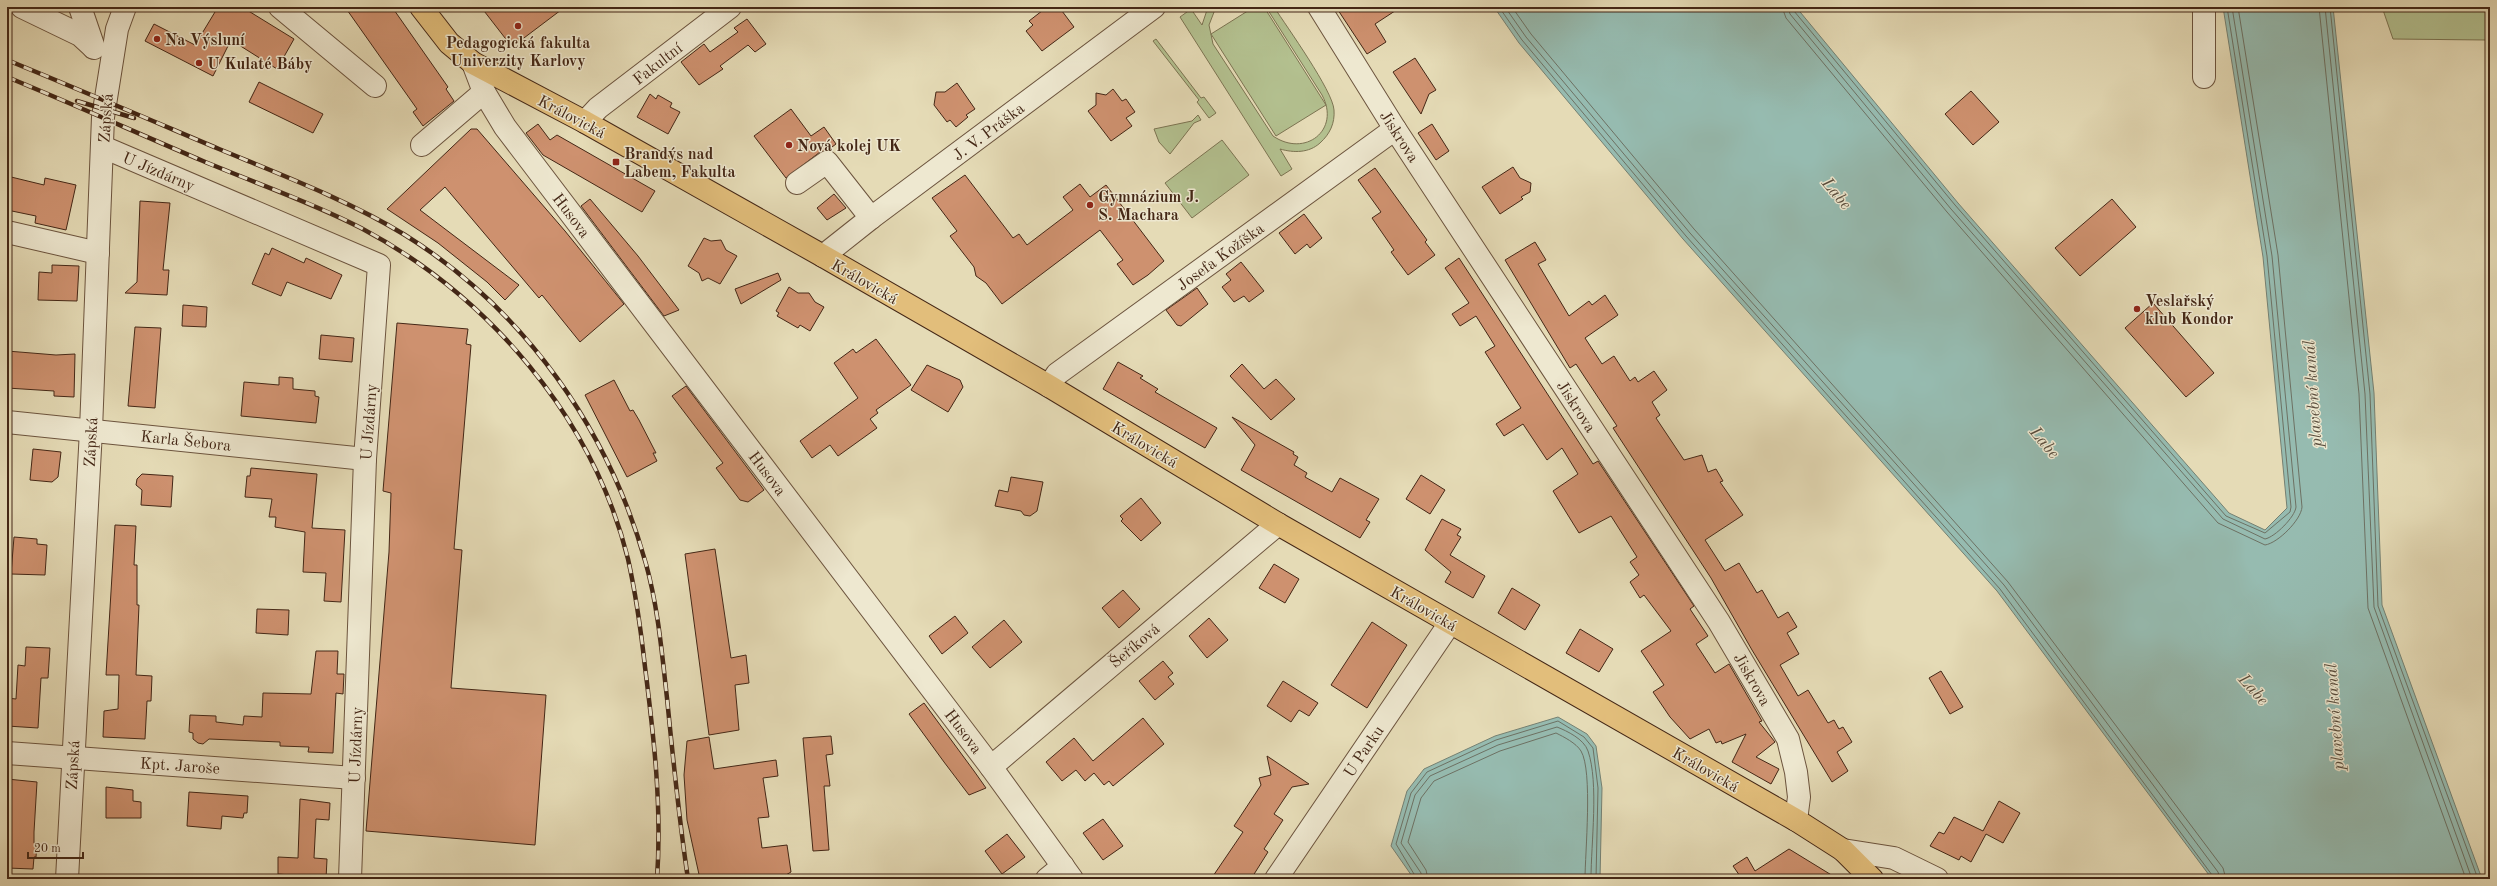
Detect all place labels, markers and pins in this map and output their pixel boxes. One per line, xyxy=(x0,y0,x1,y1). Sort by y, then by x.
marker: Pedagogická fakulta Univerzity Karlovy xyxy=(513,21,523,31)
place label: Na Výsluní xyxy=(165,33,245,49)
marker: Na Výsluní xyxy=(152,34,162,44)
place label: Pedagogická fakulta Univerzity Karlovy xyxy=(446,36,590,70)
place label: U Kulaté Báby xyxy=(207,57,313,73)
marker: U Kulaté Báby xyxy=(194,58,204,68)
place label: Nová kolej UK xyxy=(797,139,901,155)
marker: Nová kolej UK xyxy=(784,140,794,150)
place label: Brandýs nad Labem, Fakulta xyxy=(624,147,736,181)
marker: Brandýs nad Labem, Fakulta xyxy=(611,157,621,167)
place label: Gymnázium J. S. Machara xyxy=(1098,190,1199,224)
marker: Gymnázium J. S. Machara xyxy=(1085,200,1095,210)
place label: Veslařský klub Kondor xyxy=(2145,294,2234,328)
marker: Veslařský klub Kondor xyxy=(2132,304,2142,314)

